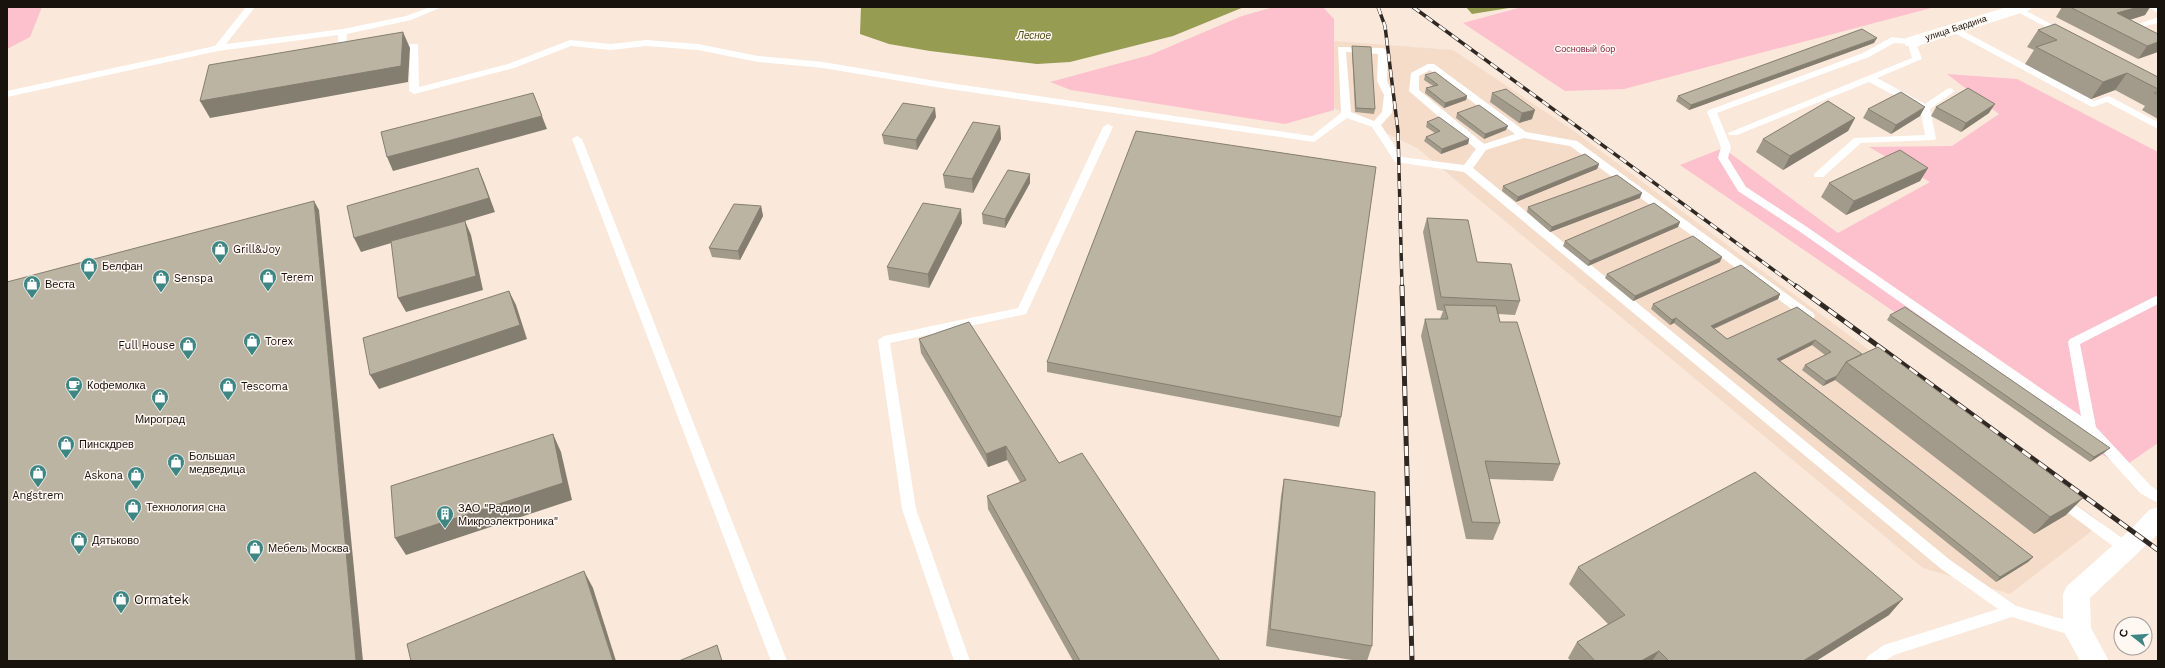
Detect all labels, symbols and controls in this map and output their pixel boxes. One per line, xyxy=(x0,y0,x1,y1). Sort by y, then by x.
street label: улица Бардина xyxy=(1924,13,1988,43)
water label: Лесное xyxy=(1016,30,1051,41)
park label: Сосновый бор xyxy=(1555,44,1615,54)
shop icon: Grill&Joy xyxy=(210,239,230,264)
place label: Grill&Joy xyxy=(233,243,281,256)
shop icon: Белфан xyxy=(79,256,99,281)
place label: Белфан xyxy=(102,260,143,273)
shop icon: Terem xyxy=(258,267,278,292)
shop icon: Senspa xyxy=(151,268,171,293)
place label: Terem xyxy=(281,271,314,284)
place label: Senspa xyxy=(174,272,213,285)
shop icon: Веста xyxy=(22,274,42,299)
place label: Веста xyxy=(45,278,76,291)
shop icon: Torex xyxy=(242,331,262,356)
shop icon: Full House xyxy=(178,335,198,360)
place label: Torex xyxy=(265,335,293,348)
place label: Full House xyxy=(118,339,175,352)
cafe icon: Кофемолка xyxy=(64,375,84,400)
shop icon: Tescoma xyxy=(218,376,238,401)
place label: Кофемолка xyxy=(87,379,147,392)
place label: Tescoma xyxy=(241,380,288,393)
shop icon: Мироград xyxy=(150,387,170,412)
place label: Мироград xyxy=(135,413,186,426)
shop icon: Пинскдрев xyxy=(56,434,76,459)
place label: Пинскдрев xyxy=(79,438,134,451)
place label: Большая медведица xyxy=(189,450,246,476)
shop icon: Большая медведица xyxy=(166,452,186,477)
shop icon: Angstrem xyxy=(28,463,48,488)
shop icon: Askona xyxy=(126,465,146,490)
place label: Askona xyxy=(84,469,123,482)
place label: Angstrem xyxy=(12,489,64,502)
shop icon: Технология сна xyxy=(123,497,143,522)
place label: Технология сна xyxy=(146,501,227,514)
place label: ЗАО "Радио и Микроэлектроника" xyxy=(458,502,558,528)
building icon: ЗАО "Радио и Микроэлектроника" xyxy=(435,504,455,529)
shop icon: Дятьково xyxy=(69,530,89,555)
place label: Дятьково xyxy=(92,534,139,547)
shop icon: Мебель Москва xyxy=(245,538,265,563)
place label: Мебель Москва xyxy=(268,542,350,555)
shop icon: Ormatek xyxy=(111,589,131,614)
place label: Ormatek xyxy=(134,592,189,607)
north arrow xyxy=(2113,616,2153,656)
text: С xyxy=(2117,627,2131,639)

